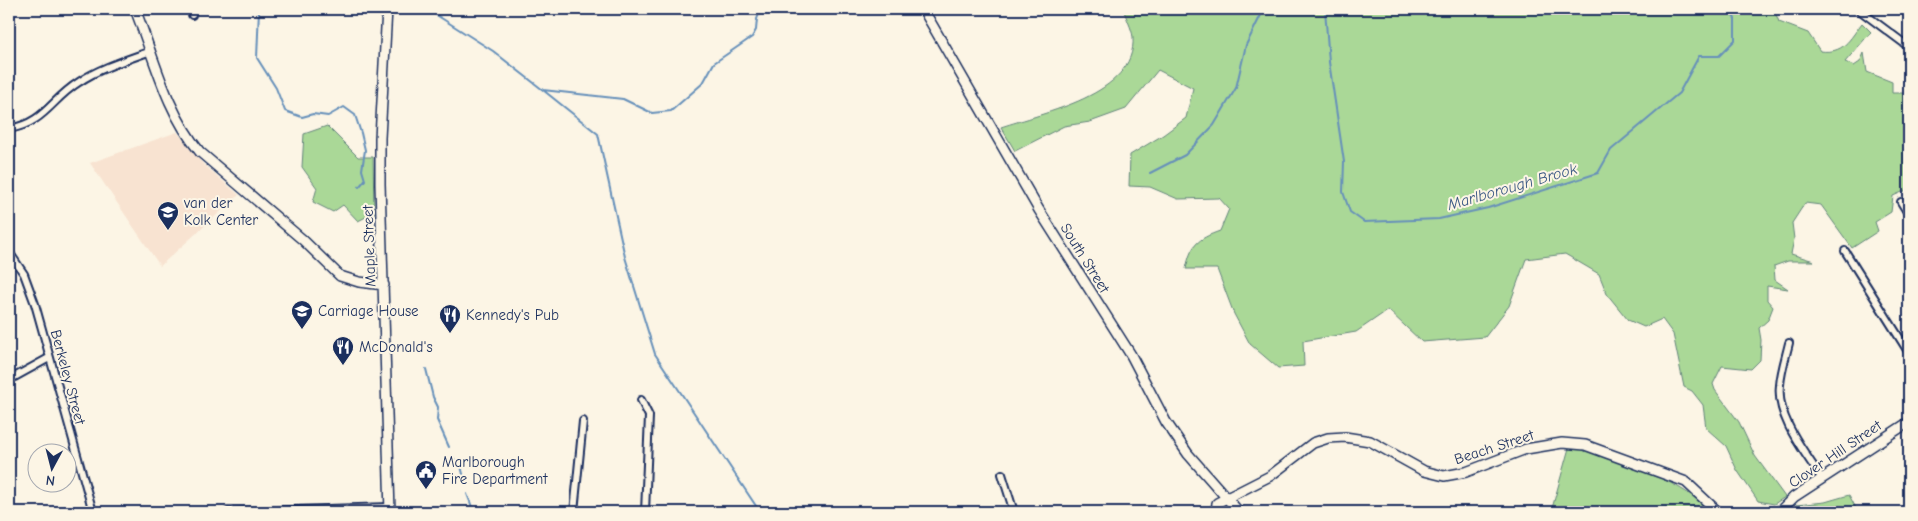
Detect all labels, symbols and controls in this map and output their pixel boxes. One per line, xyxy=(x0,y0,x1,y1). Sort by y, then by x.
water label: Marlborough Brook xyxy=(1444,160,1579,214)
place label: van der Kolk Center xyxy=(183,194,258,229)
school or university icon: van der Kolk Center xyxy=(156,200,180,231)
street label: Maple Street xyxy=(359,204,379,287)
street label: South Street xyxy=(1056,220,1114,297)
school or university icon: Carriage House xyxy=(290,299,314,330)
place label: Carriage House xyxy=(318,302,419,320)
restaurant icon: Kennedy's Pub xyxy=(438,303,462,334)
place label: Kennedy's Pub xyxy=(466,306,559,324)
street label: Berkeley Street xyxy=(47,328,89,427)
restaurant icon: McDonald's xyxy=(331,335,355,366)
place label: McDonald's xyxy=(359,338,433,356)
street label: Clover Hill Street xyxy=(1785,416,1885,492)
street label: Beach Street xyxy=(1452,425,1537,468)
north arrow xyxy=(28,444,78,494)
place label: Marlborough Fire Department xyxy=(442,453,548,488)
public building icon: Marlborough Fire Department xyxy=(414,459,438,490)
text: N xyxy=(45,471,56,489)

